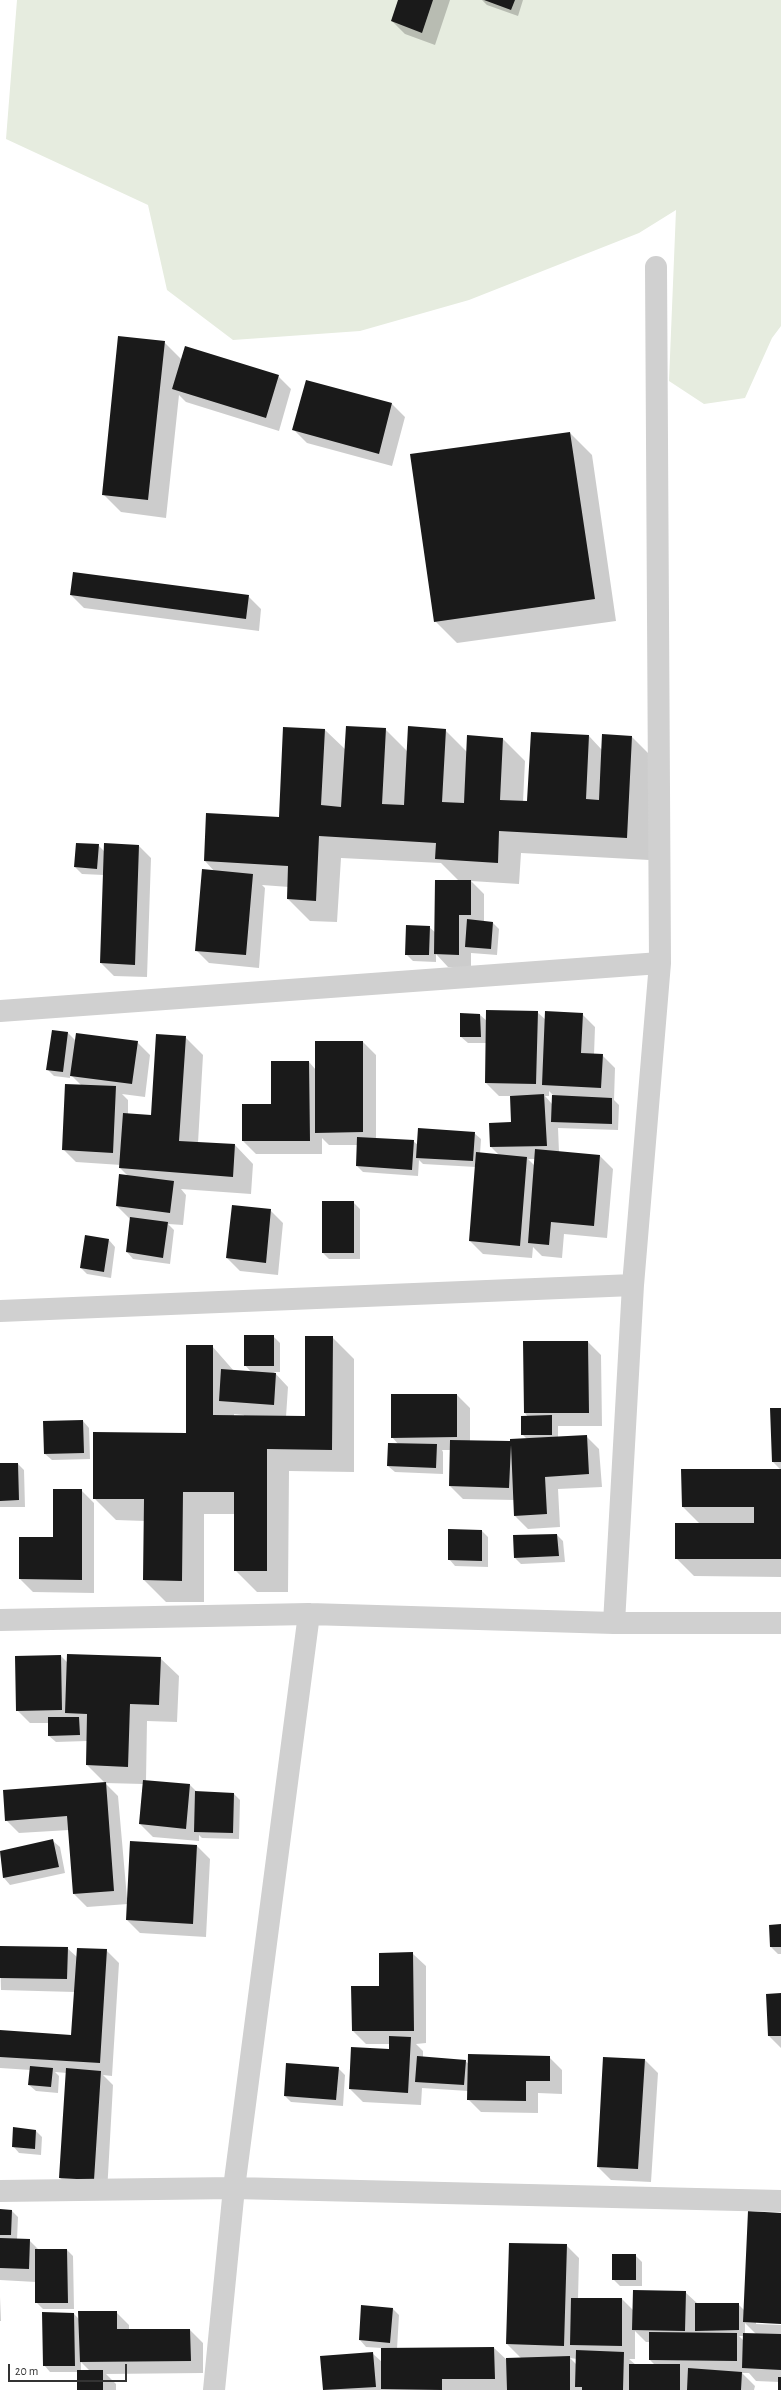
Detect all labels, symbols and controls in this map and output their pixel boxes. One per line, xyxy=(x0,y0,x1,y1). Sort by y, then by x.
scale bar xyxy=(10,2356,129,2382)
text: 20 m xyxy=(15,2365,38,2377)

